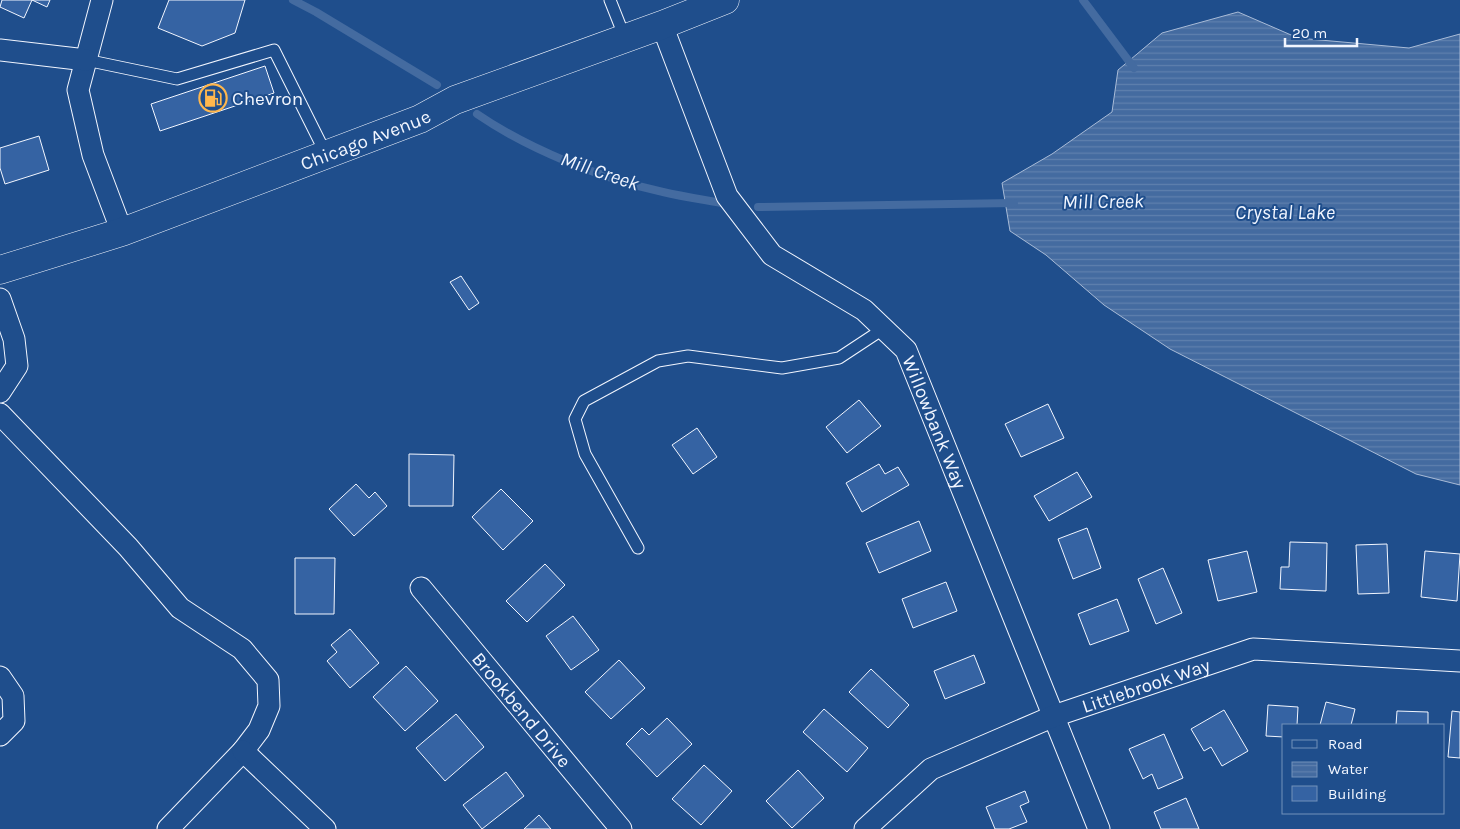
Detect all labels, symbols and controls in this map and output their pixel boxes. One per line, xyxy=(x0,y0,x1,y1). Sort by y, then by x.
scale bar xyxy=(1285,15,1358,47)
text: 20 m xyxy=(1292,24,1327,42)
fuel station icon: Chevron xyxy=(198,83,228,113)
place label: Chevron xyxy=(232,88,303,110)
street label: Chicago Avenue xyxy=(298,105,435,175)
water label: Mill Creek xyxy=(558,147,643,196)
water label: Mill Creek xyxy=(1062,189,1145,214)
water label: Crystal Lake xyxy=(1235,201,1335,224)
street label: Willowbank Way xyxy=(897,353,971,492)
street label: Brookbend Drive xyxy=(467,648,575,772)
street label: Littlebrook Way xyxy=(1079,654,1213,718)
legend xyxy=(1282,724,1445,814)
text: Road xyxy=(1328,735,1363,753)
text: Water xyxy=(1328,760,1369,778)
text: Building xyxy=(1328,785,1386,803)

